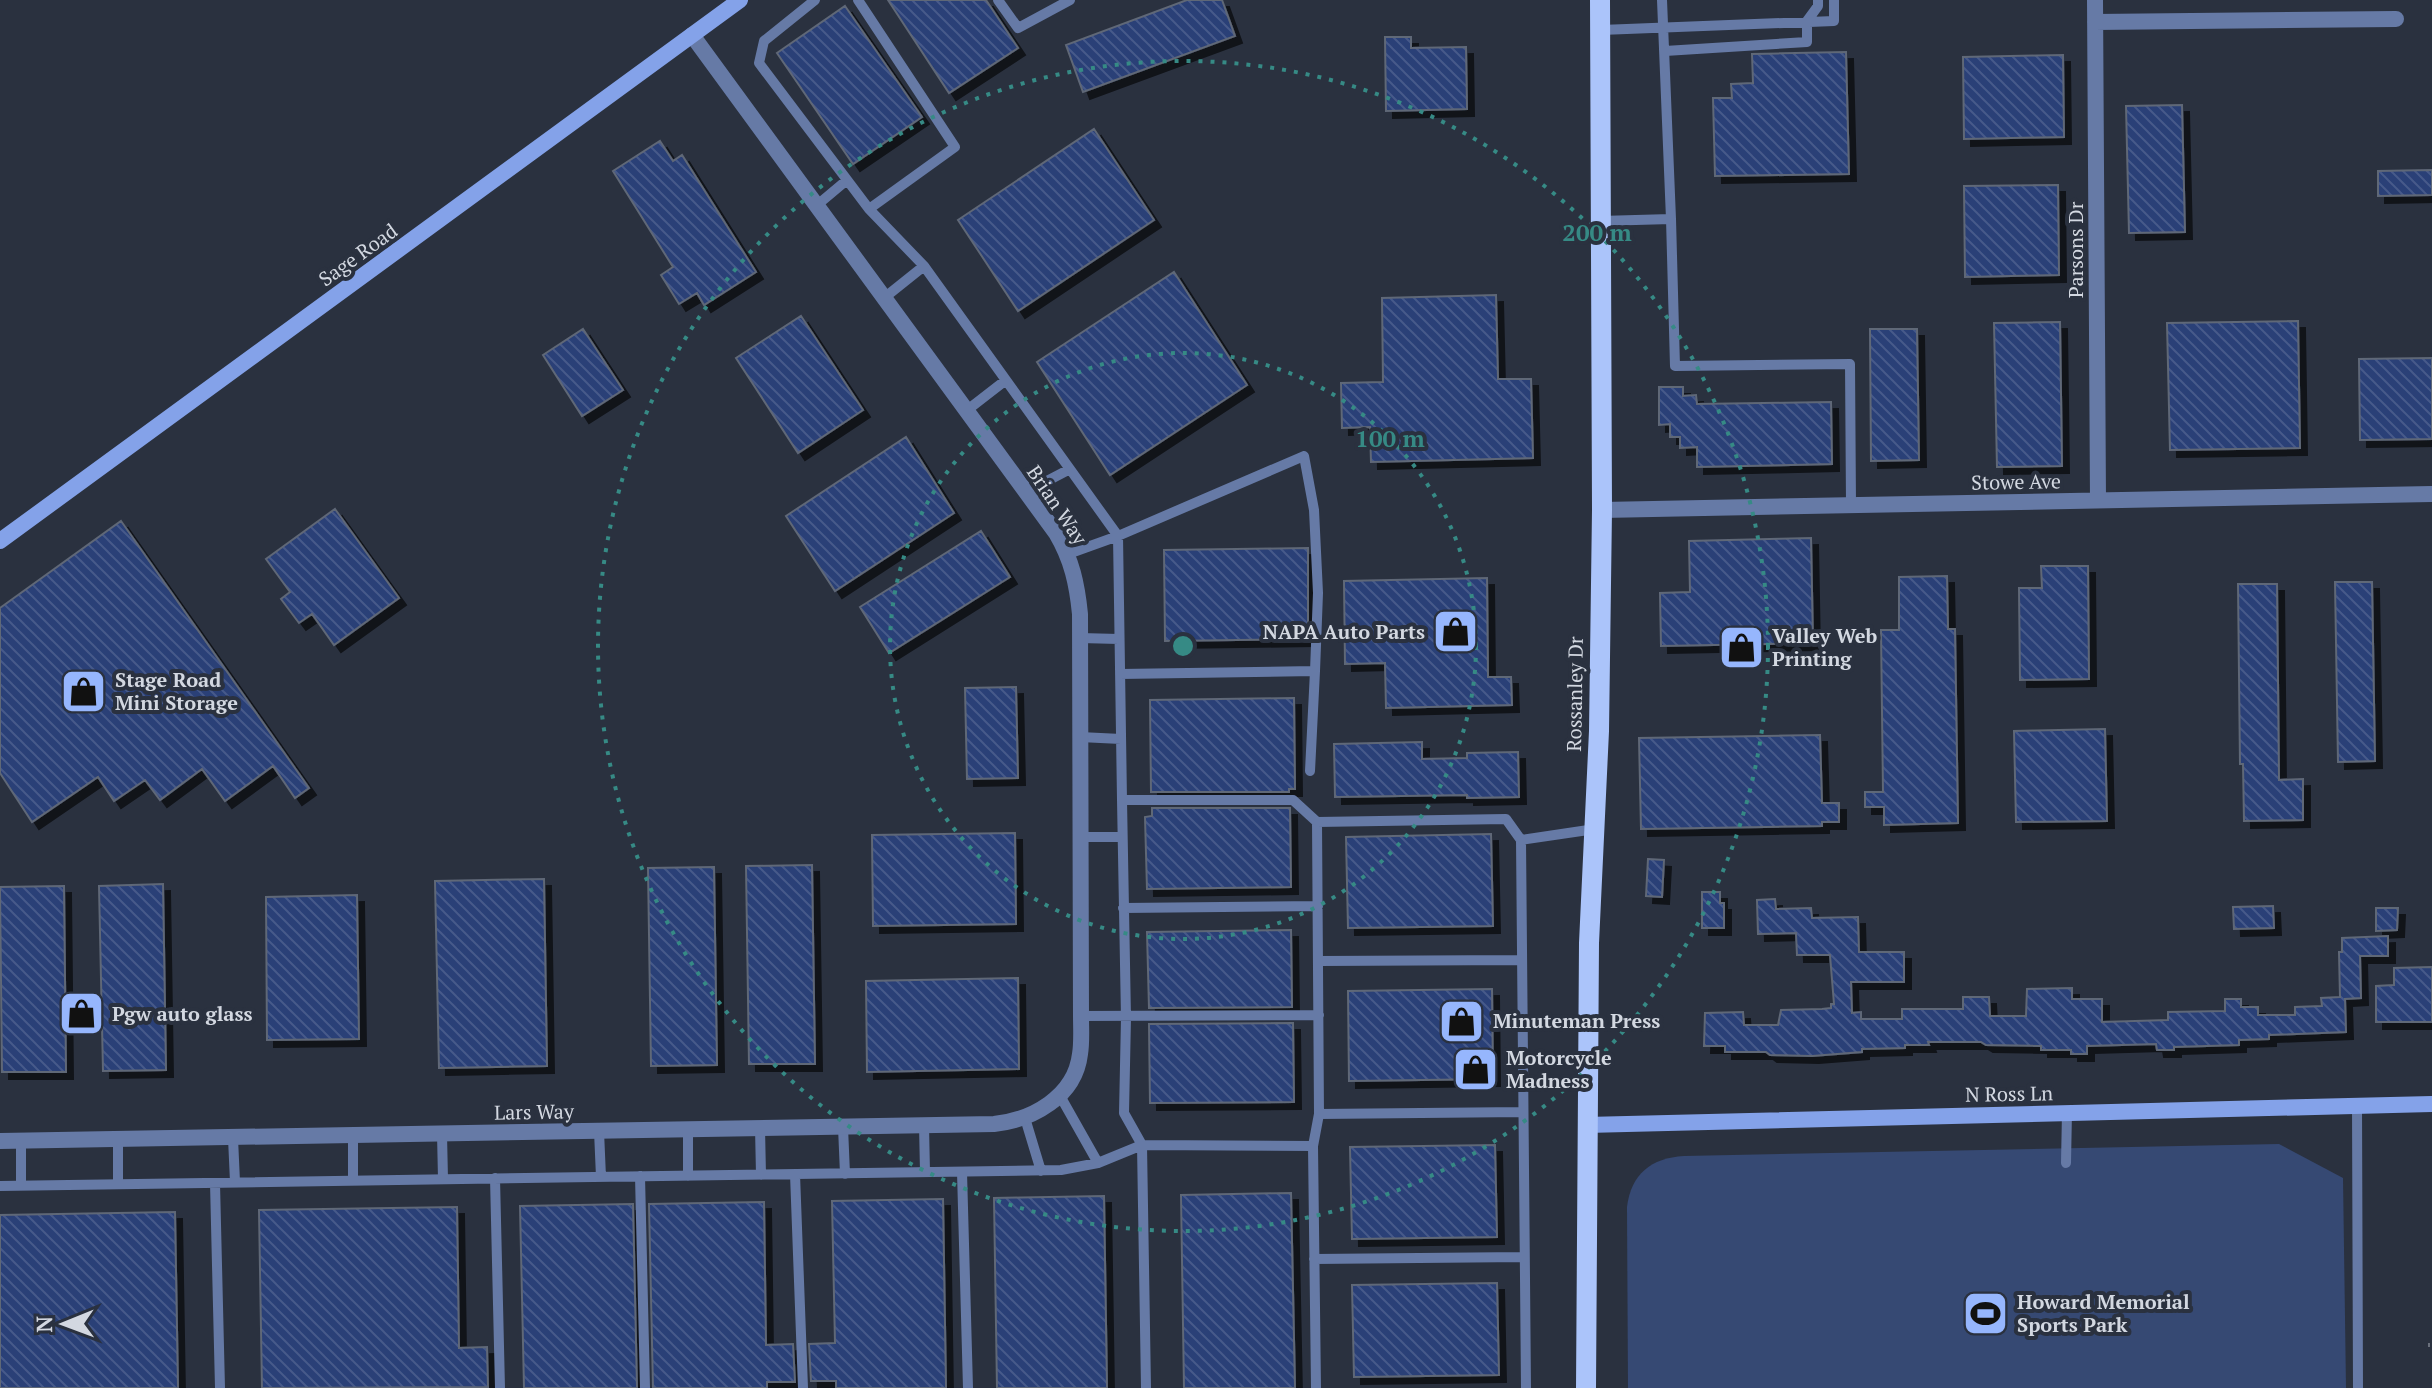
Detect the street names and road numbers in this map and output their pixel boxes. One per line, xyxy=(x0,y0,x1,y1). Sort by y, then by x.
street label: Parsons Dr xyxy=(2062,201,2089,298)
street label: Sage Road xyxy=(313,217,402,292)
street label: Brian Way xyxy=(1021,460,1094,550)
street label: Stowe Ave xyxy=(1971,467,2061,496)
street label: Rossanley Dr xyxy=(1560,636,1589,752)
street label: N Ross Ln xyxy=(1965,1079,2053,1108)
street label: Lars Way xyxy=(494,1097,575,1126)

